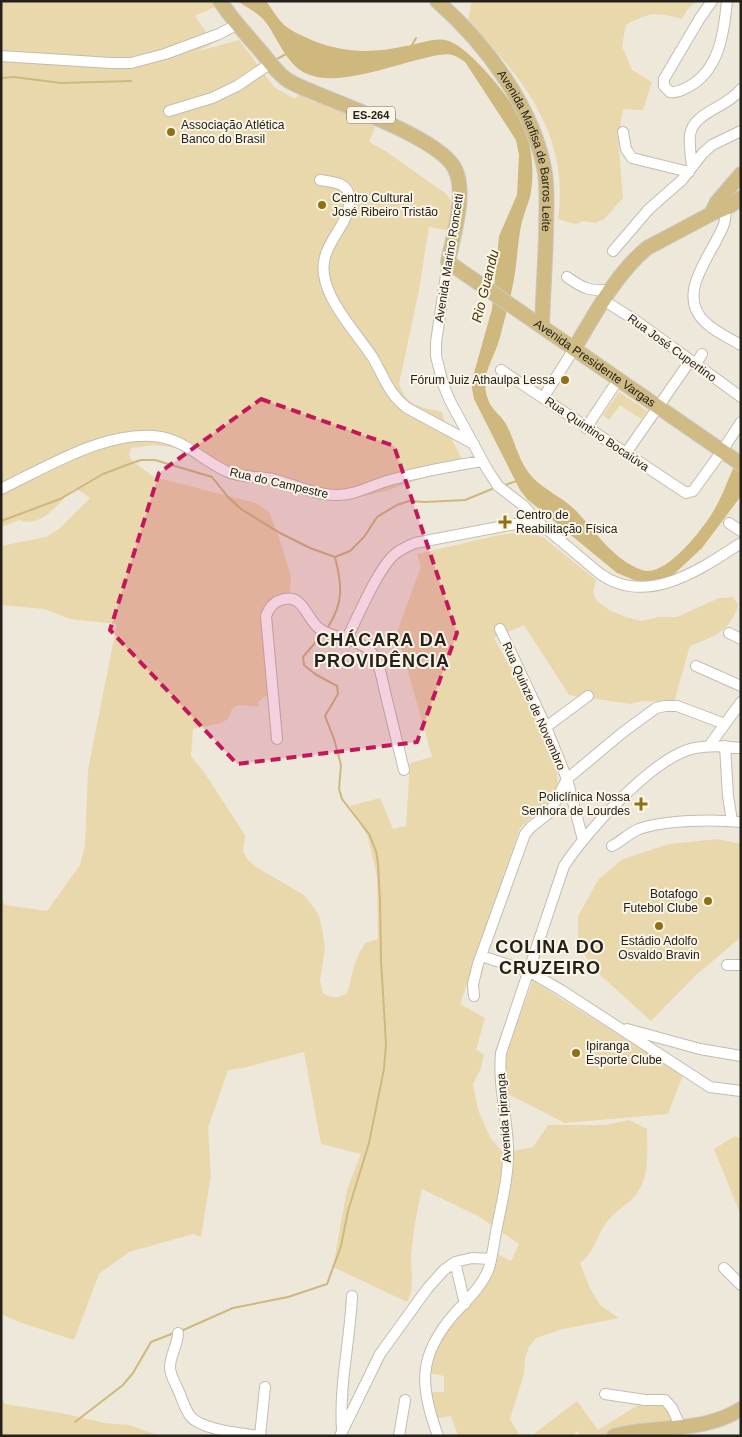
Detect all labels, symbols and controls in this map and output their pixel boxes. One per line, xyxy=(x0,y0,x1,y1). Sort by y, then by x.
street label: Avenida Marfisa de Barros Leite xyxy=(494,67,554,232)
road number: ES-264 xyxy=(347,106,395,124)
place label: Associação Atlética Banco do Brasil xyxy=(181,118,285,146)
marker: Associação Atlética Banco do Brasil xyxy=(165,126,177,138)
place label: Centro Cultural José Ribeiro Tristão xyxy=(332,191,438,219)
street label: Avenida Marino Roncetti xyxy=(432,192,466,324)
marker: Centro Cultural José Ribeiro Tristão xyxy=(316,199,328,211)
water label: Rio Guandu xyxy=(468,248,502,324)
street label: Rua José Cupertino xyxy=(625,311,719,385)
street label: Avenida Presidente Vargas xyxy=(531,316,658,410)
place label: Fórum Juiz Athaulpa Lessa xyxy=(410,373,555,387)
marker: Fórum Juiz Athaulpa Lessa xyxy=(559,374,571,386)
street label: Rua Quintino Bocaiúva xyxy=(542,394,652,474)
street label: Rua do Campestre xyxy=(228,465,330,501)
place label: Centro de Reabilitação Física xyxy=(516,508,618,536)
marker: Centro de Reabilitação Física xyxy=(498,515,512,529)
district label: CHÁCARA DA PROVIDÊNCIA xyxy=(314,629,450,671)
street label: Rua Quinze de Novembro xyxy=(499,640,569,773)
place label: Policlínica Nossa Senhora de Lourdes xyxy=(521,790,630,818)
marker: Policlínica Nossa Senhora de Lourdes xyxy=(634,797,648,811)
place label: Botafogo Futebol Clube xyxy=(623,887,698,915)
marker: Botafogo Futebol Clube xyxy=(702,895,714,907)
marker: Estádio Adolfo Osvaldo Bravin xyxy=(653,920,665,932)
place label: Estádio Adolfo Osvaldo Bravin xyxy=(618,934,700,962)
district label: COLINA DO CRUZEIRO xyxy=(495,937,605,978)
place label: Ipiranga Esporte Clube xyxy=(586,1039,662,1067)
marker: Ipiranga Esporte Clube xyxy=(570,1047,582,1059)
street label: Avenida Ipiranga xyxy=(494,1072,514,1163)

